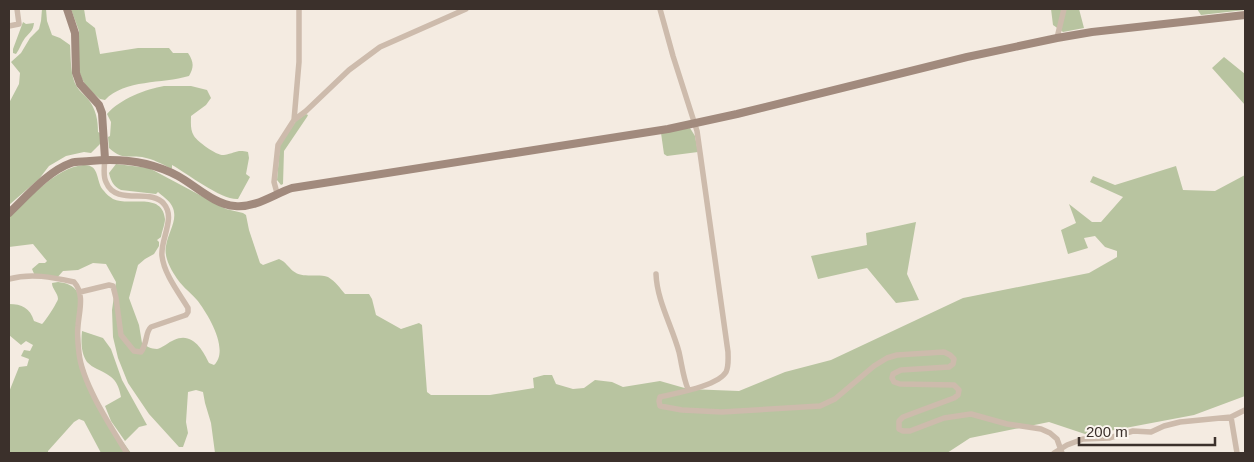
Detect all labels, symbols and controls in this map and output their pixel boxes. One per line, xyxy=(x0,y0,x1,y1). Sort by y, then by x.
scale bar xyxy=(1079,414,1215,446)
text: 200 m xyxy=(1086,423,1128,440)

